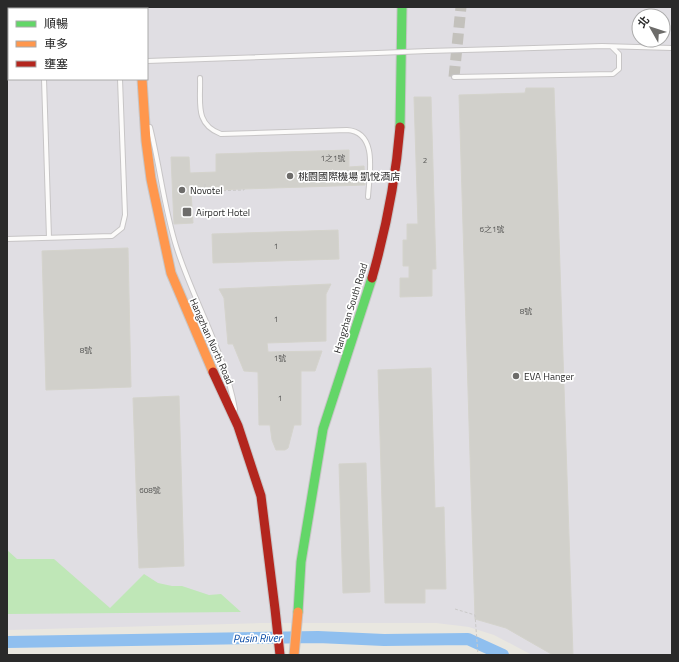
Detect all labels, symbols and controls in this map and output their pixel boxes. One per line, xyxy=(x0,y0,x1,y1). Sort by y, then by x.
legend xyxy=(8,8,148,80)
north arrow xyxy=(631,8,671,48)
text: 北 xyxy=(634,12,653,31)
text: 順暢 xyxy=(44,14,68,33)
text: 車多 xyxy=(44,34,68,53)
text: 壅塞 xyxy=(44,54,68,73)
house number: 1之1號 xyxy=(321,152,345,164)
house number: 2 xyxy=(423,154,427,166)
place label: 桃園國際機場 凱悅酒店 xyxy=(298,169,400,184)
marker: 桃園國際機場 凱悅酒店 xyxy=(285,171,295,181)
place label: Novotel xyxy=(190,183,223,198)
marker: Novotel xyxy=(177,185,187,195)
place label: Airport Hotel xyxy=(196,205,250,220)
marker: Airport Hotel xyxy=(181,206,193,218)
house number: 6之1號 xyxy=(480,223,504,235)
house number: 1 xyxy=(274,240,278,252)
street label: Hangzhan South Road xyxy=(330,261,371,355)
street label: Hangzhan North Road xyxy=(186,296,237,387)
house number: 8號 xyxy=(520,305,532,317)
house number: 1 xyxy=(274,313,278,325)
house number: 8號 xyxy=(80,344,92,356)
house number: 1號 xyxy=(274,352,286,364)
place label: EVA Hanger xyxy=(524,369,575,384)
marker: EVA Hanger xyxy=(511,371,521,381)
house number: 1 xyxy=(278,392,282,404)
house number: 608號 xyxy=(139,484,161,496)
water label: Pusin River xyxy=(233,630,283,646)

